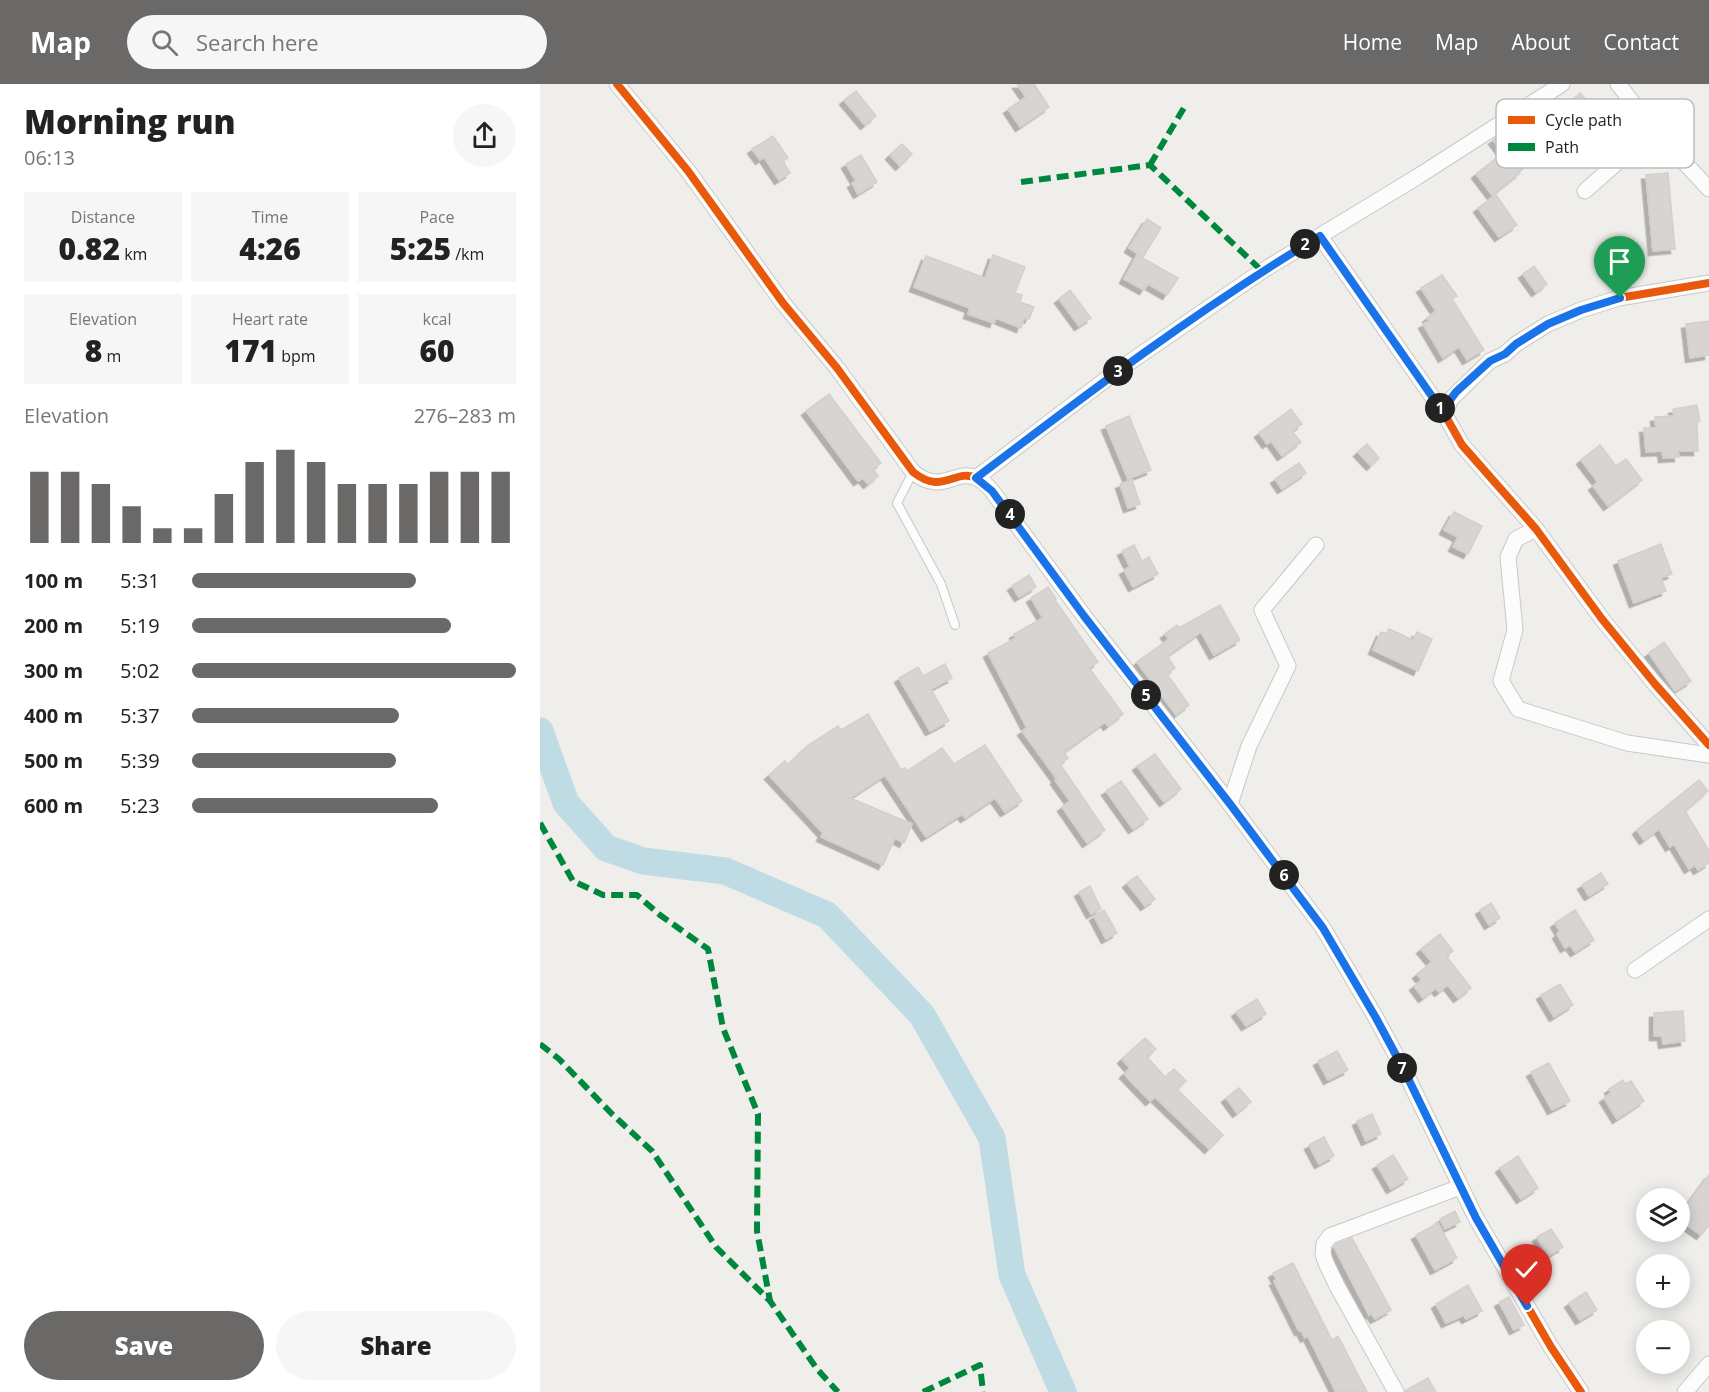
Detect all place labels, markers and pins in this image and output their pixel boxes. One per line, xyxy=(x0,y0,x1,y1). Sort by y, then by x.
pin: 2 xyxy=(1290,229,1320,259)
pin xyxy=(1594,236,1645,298)
pin: 3 xyxy=(1103,356,1133,386)
pin: 1 xyxy=(1425,393,1455,423)
pin: 4 xyxy=(995,499,1025,529)
pin: 5 xyxy=(1131,680,1161,710)
pin: 6 xyxy=(1269,860,1299,890)
pin: 7 xyxy=(1387,1053,1417,1083)
pin xyxy=(1501,1244,1552,1306)

